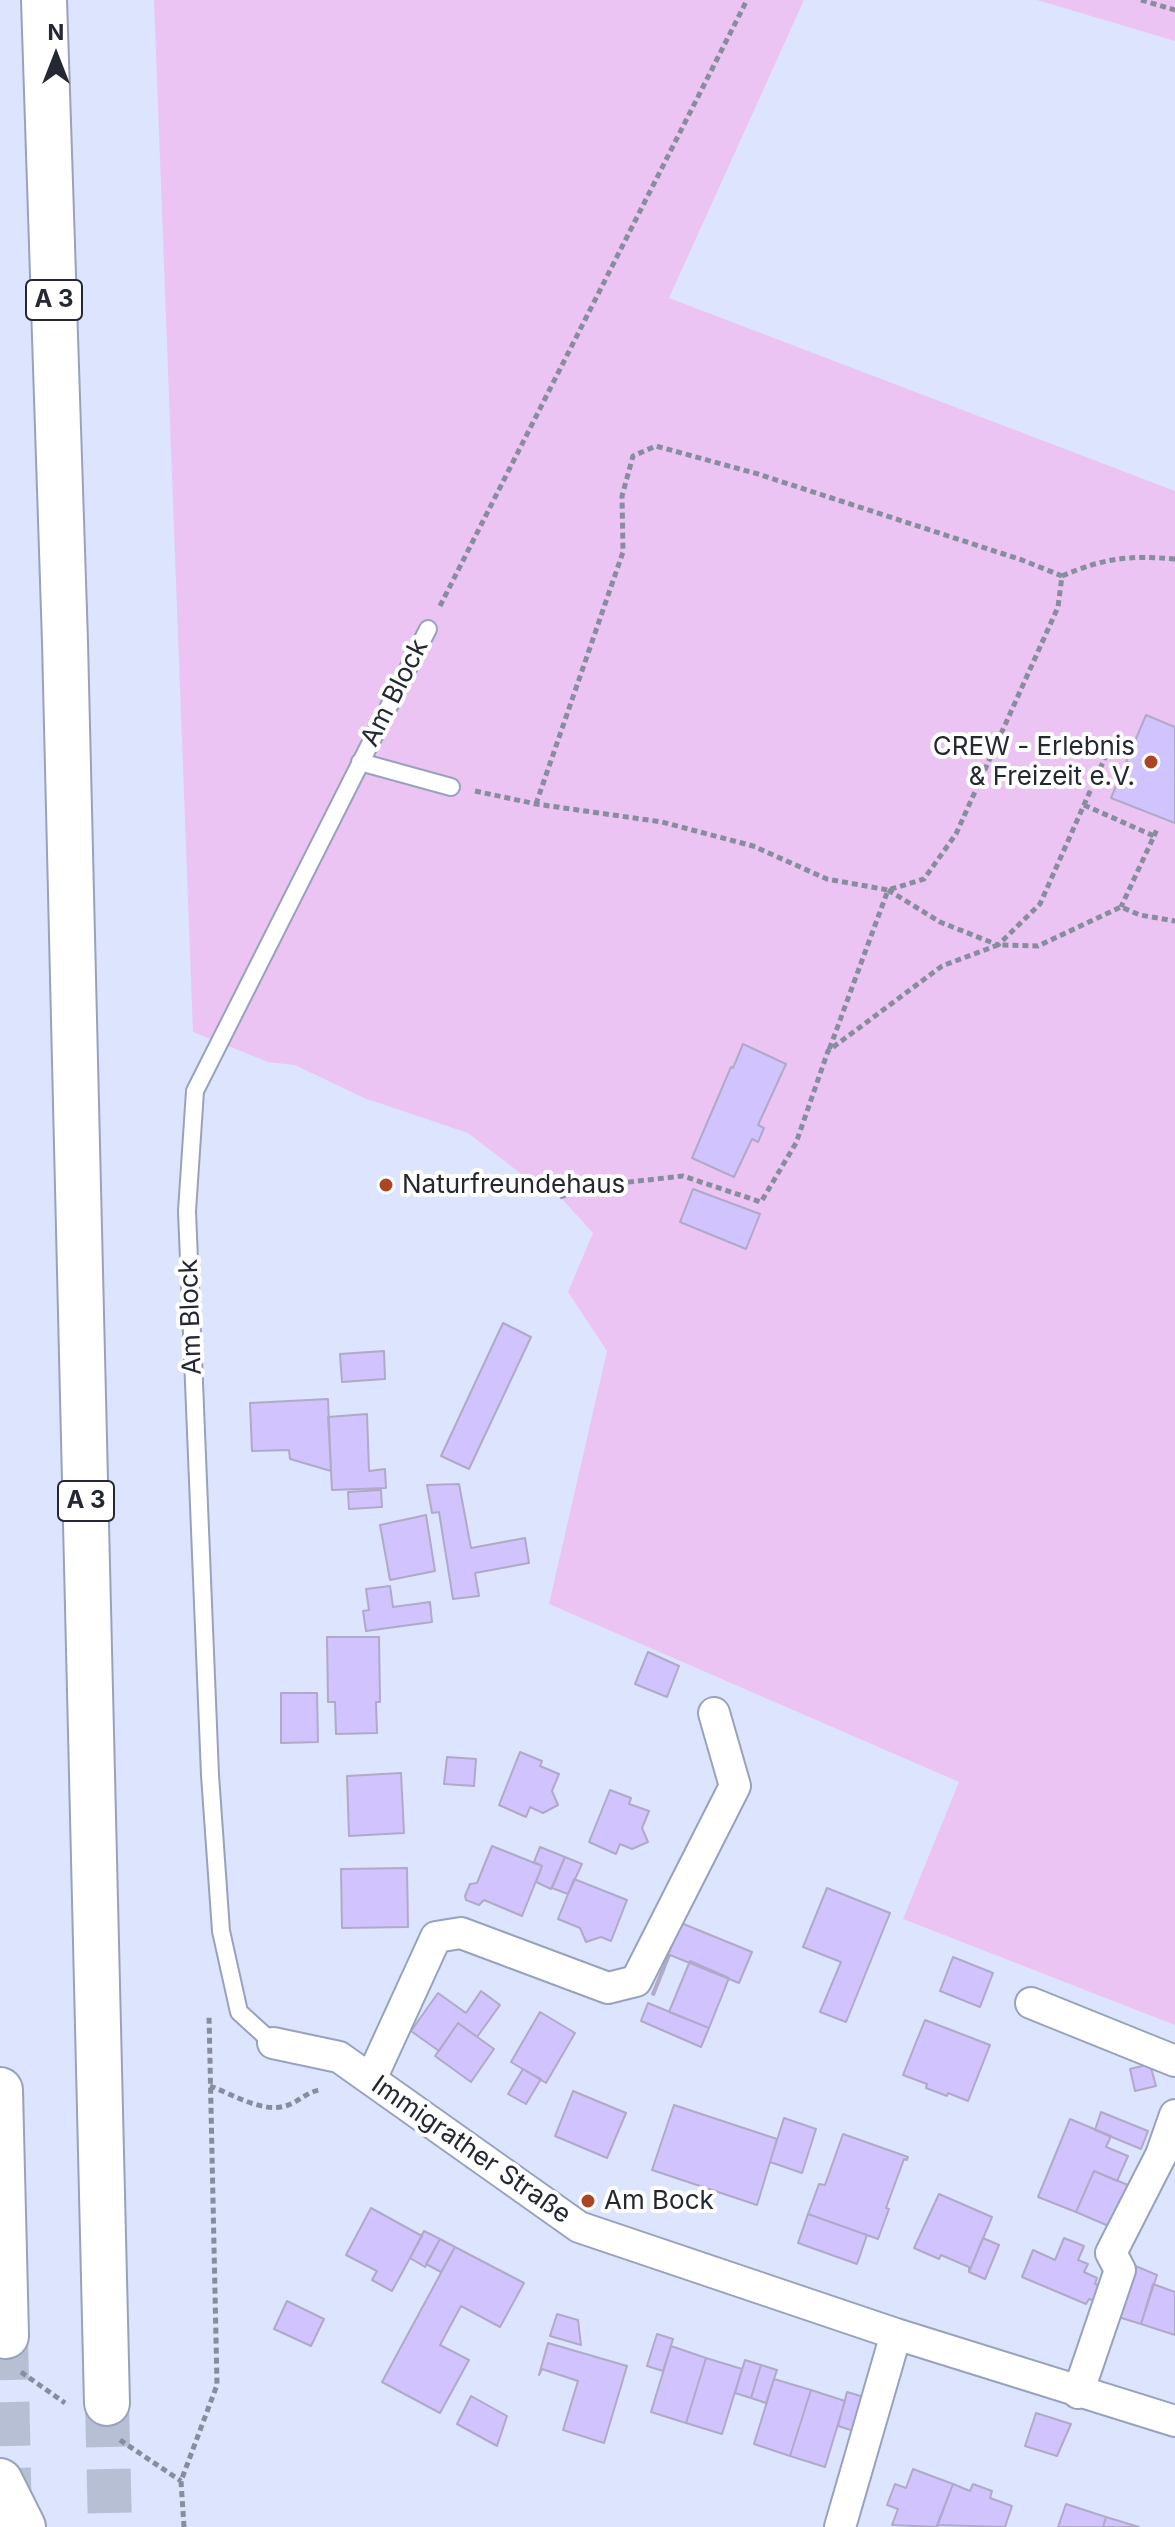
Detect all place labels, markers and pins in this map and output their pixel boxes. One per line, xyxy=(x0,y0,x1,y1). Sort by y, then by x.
place label: CREW - Erlebnis & Freizeit e.V. xyxy=(933,731,1135,792)
marker: CREW - Erlebnis & Freizeit e.V. xyxy=(1142,753,1160,771)
place label: Naturfreundehaus xyxy=(402,1169,625,1201)
marker: Naturfreundehaus xyxy=(377,1176,395,1194)
place label: Am Bock xyxy=(604,2185,714,2217)
marker: Am Bock xyxy=(579,2192,597,2210)

